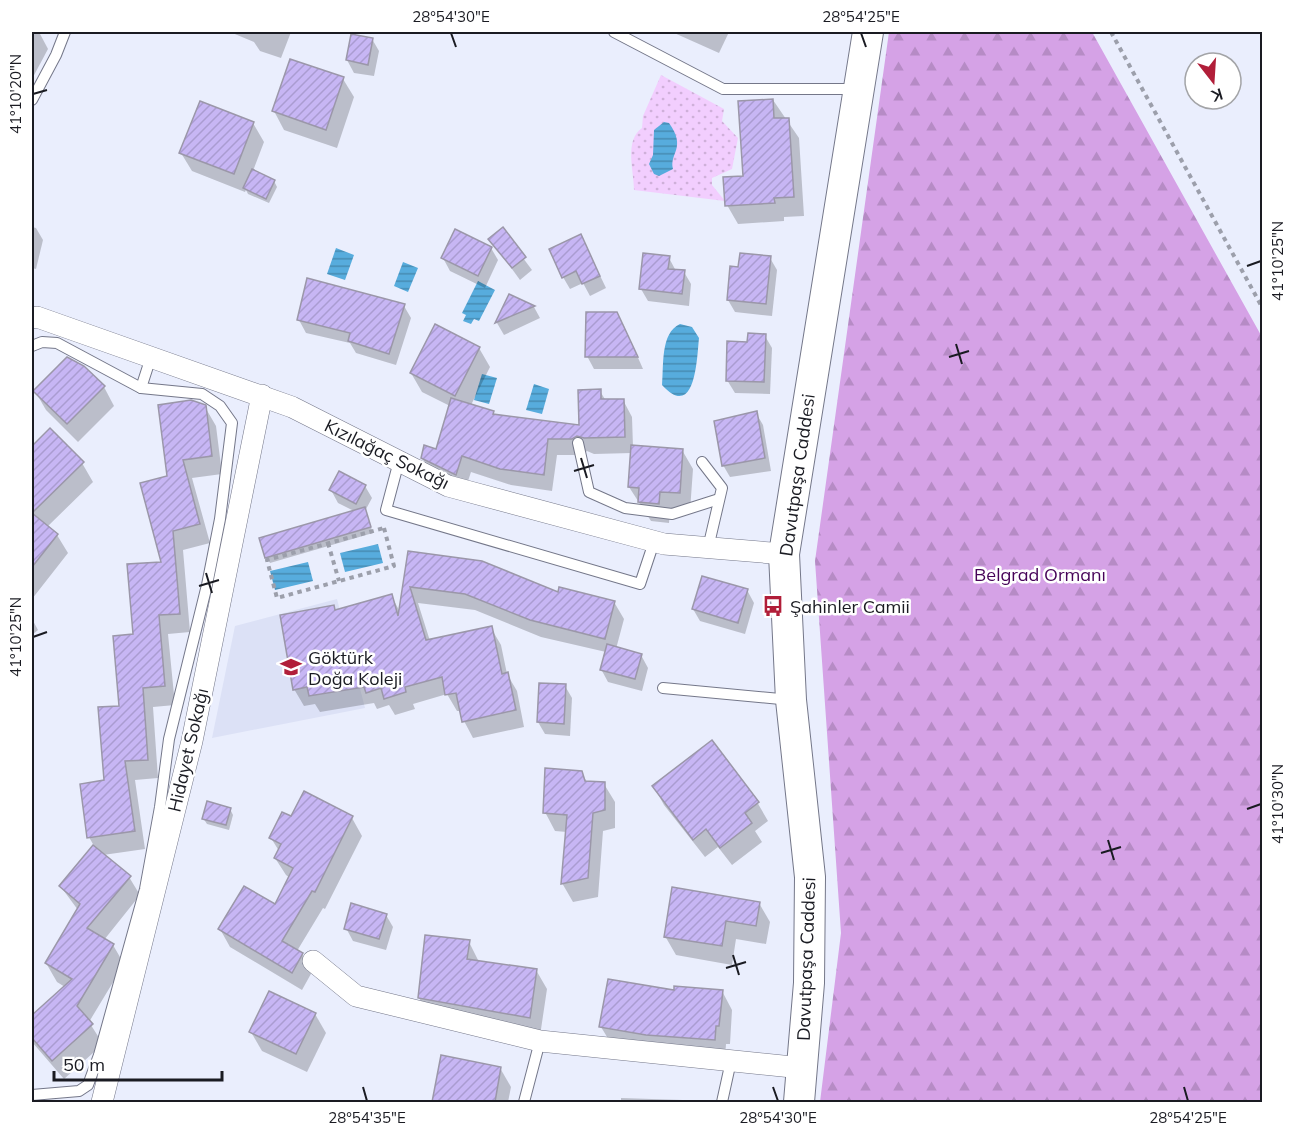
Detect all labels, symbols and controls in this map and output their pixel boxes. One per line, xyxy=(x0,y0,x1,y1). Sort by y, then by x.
text: 28°54'30"E xyxy=(412,7,490,26)
text: 28°54'25"E xyxy=(822,7,900,26)
north arrow xyxy=(1183,51,1243,111)
text: 41°10'20"N xyxy=(6,54,25,134)
text: K xyxy=(1208,84,1225,107)
text: 41°10'25"N xyxy=(1268,221,1287,301)
street label: Davutpaşa Caddesi xyxy=(774,392,820,558)
street label: Kızılağaç Sokağı xyxy=(321,414,453,494)
park label: Belgrad Ormanı xyxy=(974,563,1106,586)
bus stop icon: Şahinler Camii xyxy=(761,594,785,618)
place label: Şahinler Camii xyxy=(790,595,910,618)
text: 41°10'25"N xyxy=(6,597,25,677)
place label: Göktürk Doğa Koleji xyxy=(308,646,402,690)
school or university icon: Göktürk Doğa Koleji xyxy=(279,655,303,679)
street label: Hidayet Sokağı xyxy=(163,686,213,814)
text: 41°10'30"N xyxy=(1268,764,1287,844)
street label: Davutpaşa Caddesi xyxy=(792,877,820,1041)
scale bar xyxy=(54,1044,222,1082)
text: 50 m xyxy=(63,1053,105,1076)
text: 28°54'35"E xyxy=(328,1108,406,1127)
text: 28°54'30"E xyxy=(739,1108,817,1127)
text: 28°54'25"E xyxy=(1149,1108,1227,1127)

